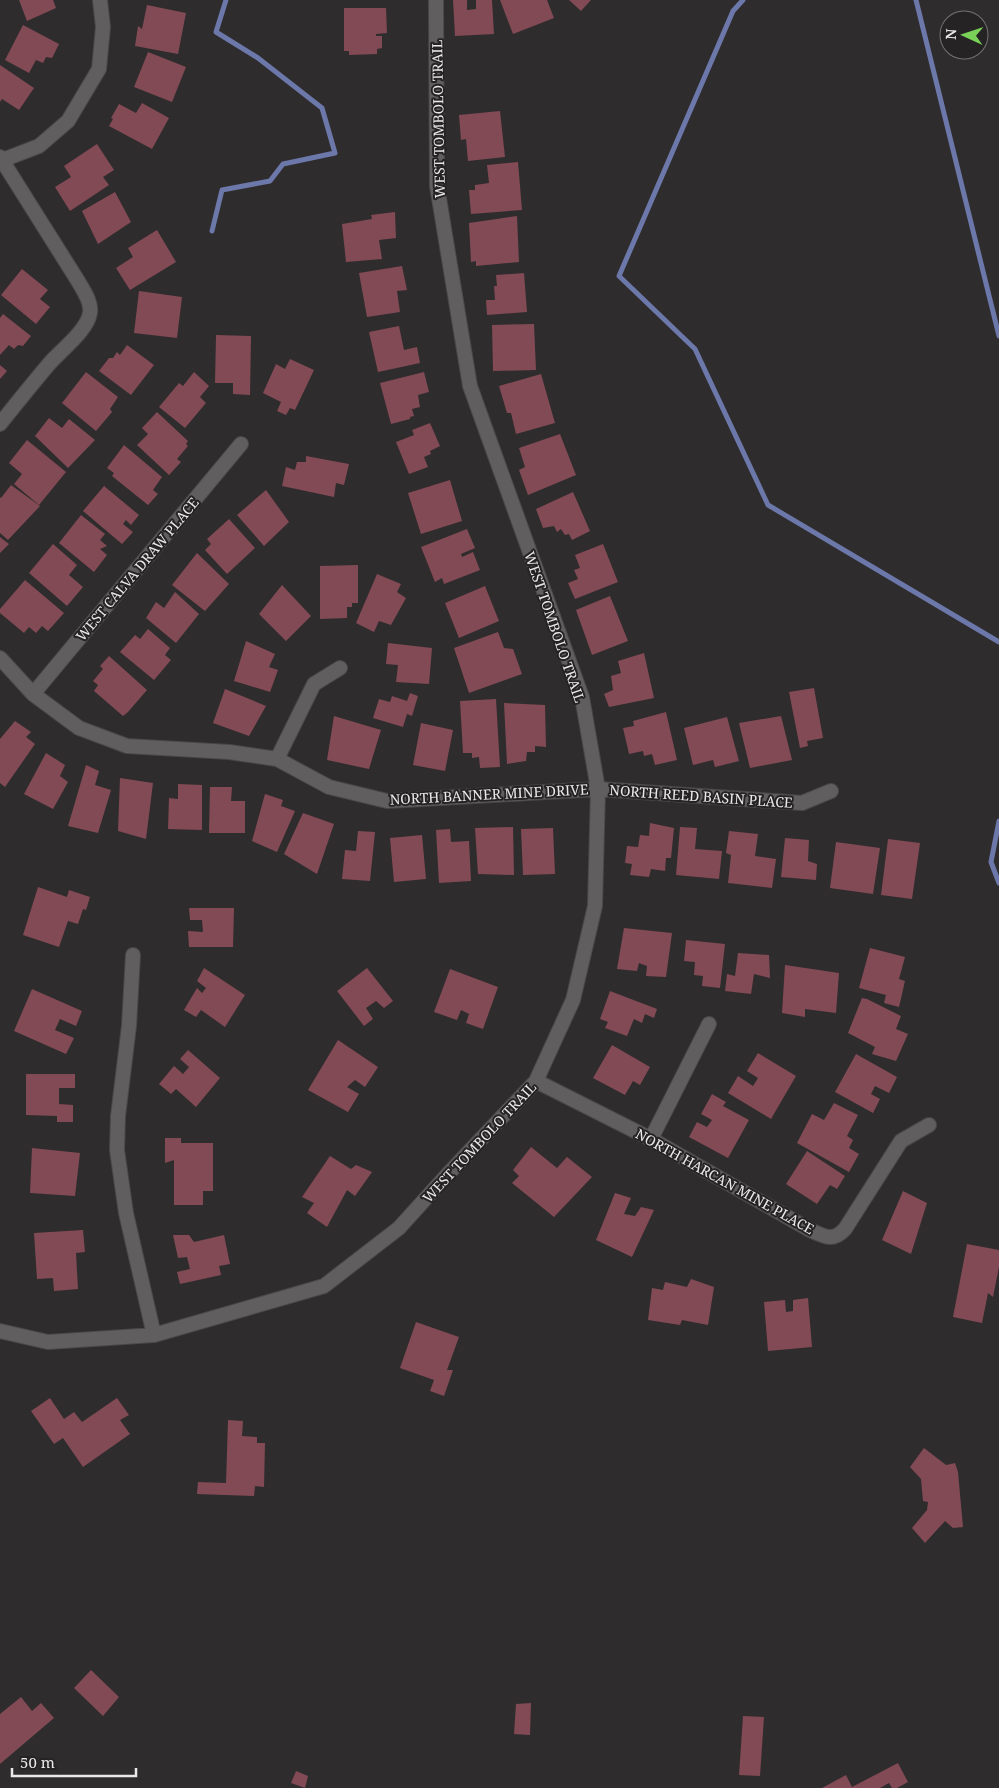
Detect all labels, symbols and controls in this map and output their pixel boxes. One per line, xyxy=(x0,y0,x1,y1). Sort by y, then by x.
north arrow xyxy=(939,10,989,60)
text: N xyxy=(941,28,960,40)
street label: WEST TOMBOLO TRAIL xyxy=(427,39,449,198)
street label: WEST CALVA DRAW PLACE xyxy=(71,493,203,645)
street label: WEST TOMBOLO TRAIL xyxy=(520,549,590,705)
street label: NORTH BANNER MINE DRIVE xyxy=(389,779,589,809)
street label: NORTH REED BASIN PLACE xyxy=(609,780,794,812)
street label: WEST TOMBOLO TRAIL xyxy=(418,1077,540,1206)
street label: NORTH HARCAN MINE PLACE xyxy=(632,1124,818,1238)
scale bar xyxy=(12,1746,136,1778)
text: 50 m xyxy=(20,1752,55,1772)

